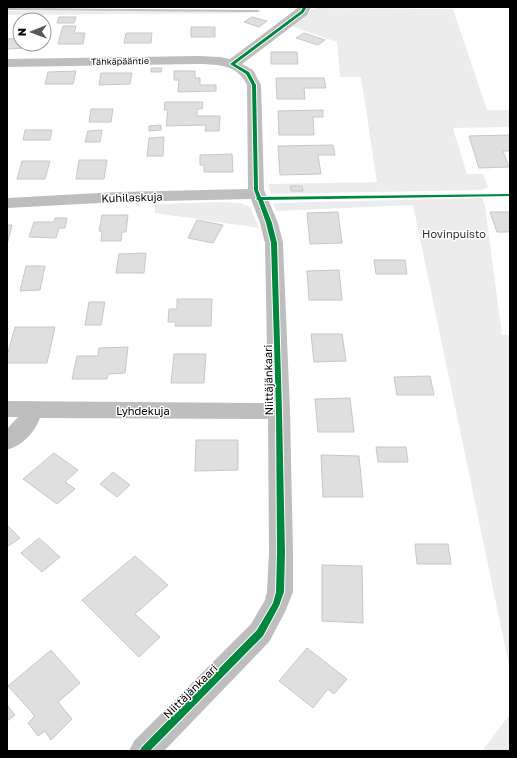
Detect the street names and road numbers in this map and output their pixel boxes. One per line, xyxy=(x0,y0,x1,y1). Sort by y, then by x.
street label: Tähkäpääntie xyxy=(91,55,149,67)
street label: Kuhilaskuja xyxy=(101,189,163,205)
street label: Niittäjänkaari xyxy=(261,344,275,416)
street label: Lyhdekuja xyxy=(116,404,170,417)
street label: Niittäjänkaari xyxy=(160,661,220,721)

